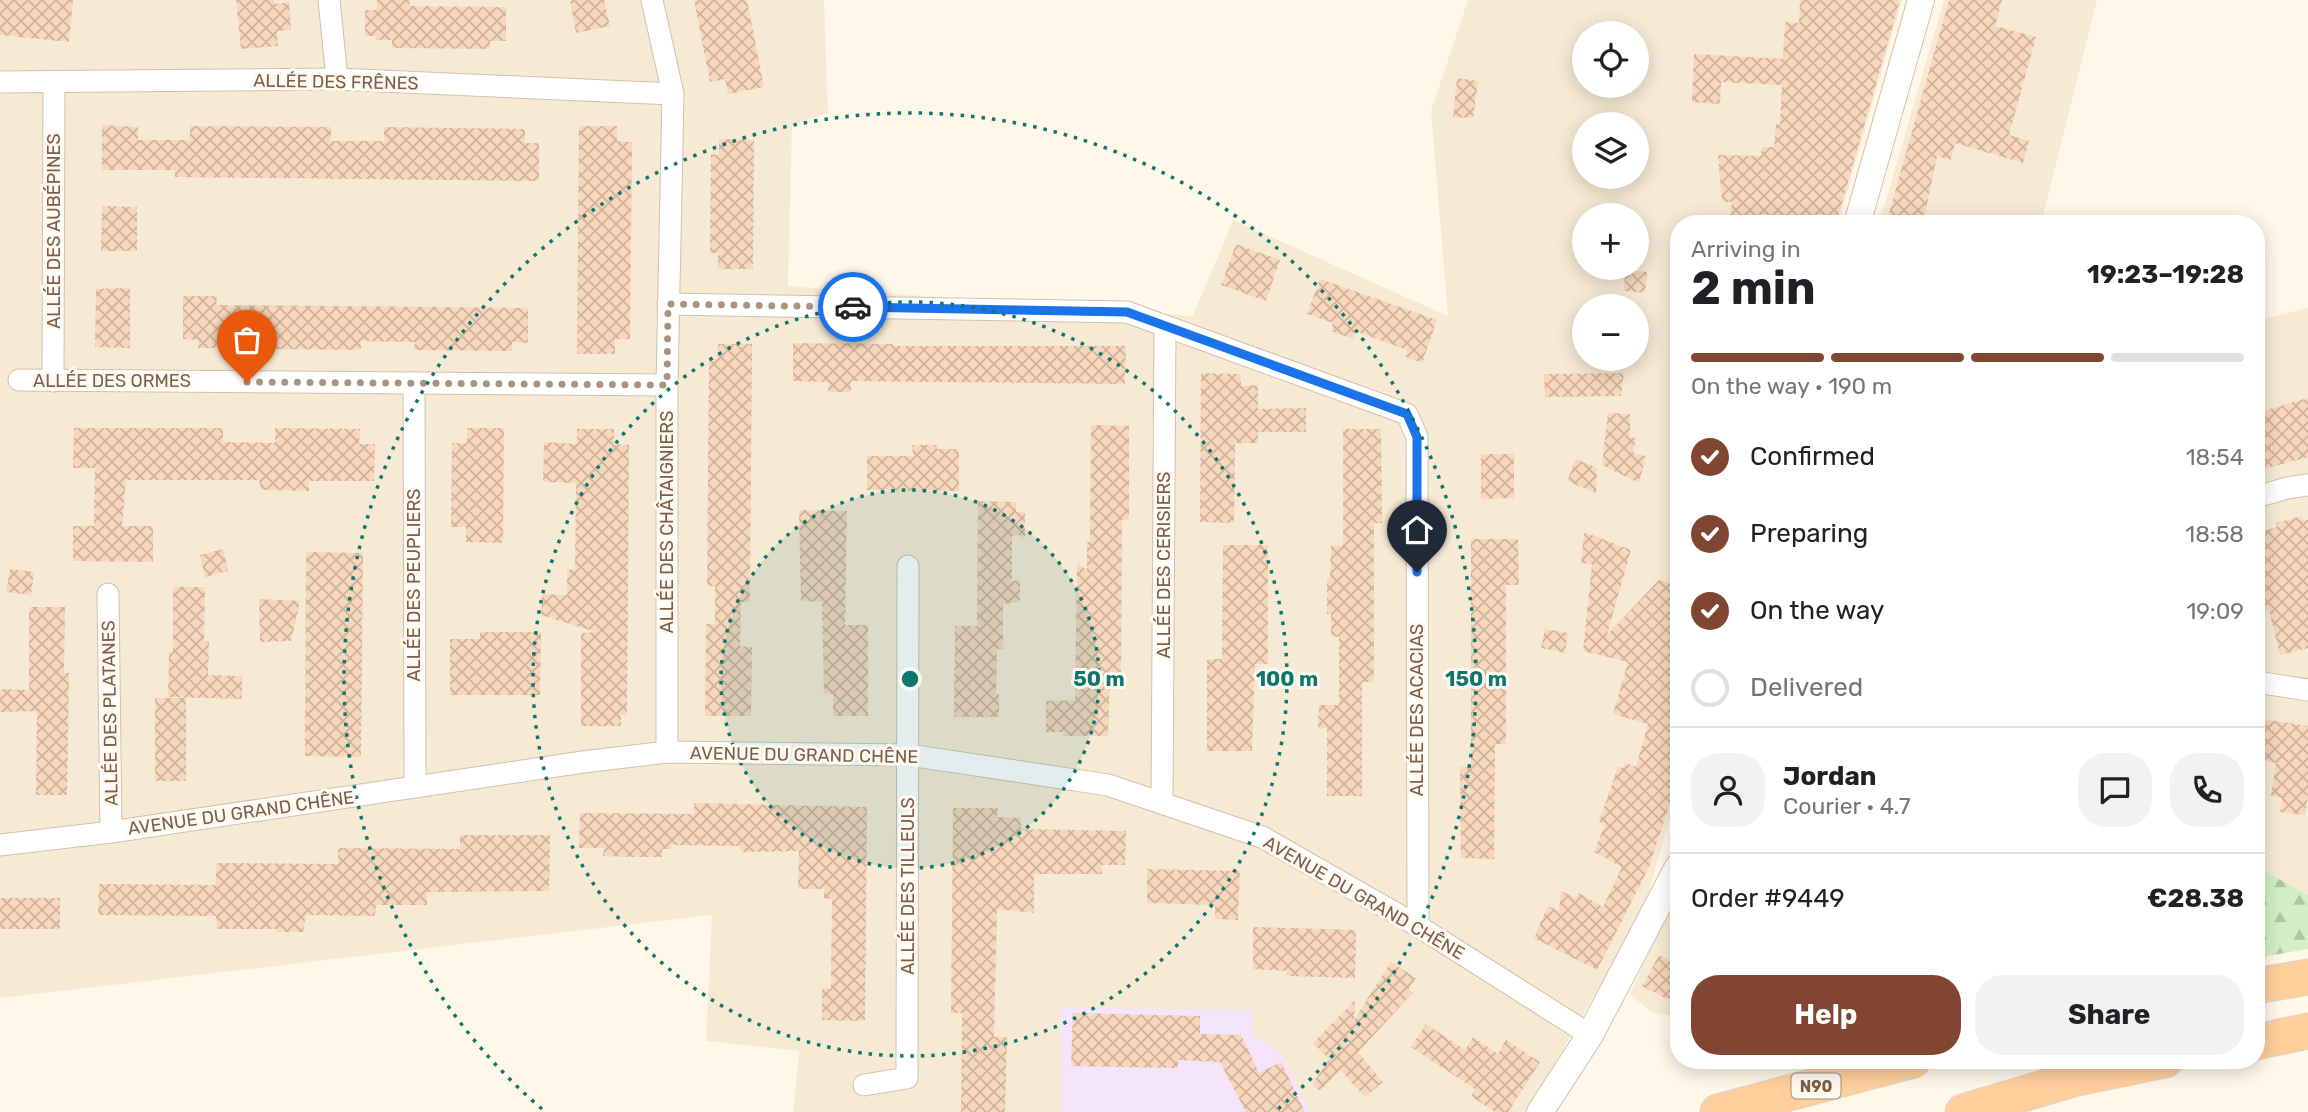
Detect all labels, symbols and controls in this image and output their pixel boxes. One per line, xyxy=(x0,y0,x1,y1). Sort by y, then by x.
map controls xyxy=(1572,21,1649,371)
button: locate xyxy=(1572,21,1649,98)
street label: ALLÉE DES FRÊNES xyxy=(253,70,419,94)
button: layers xyxy=(1572,112,1649,189)
street label: ALLÉE DES AUBÉPINES xyxy=(43,133,65,329)
button: + xyxy=(1572,203,1649,280)
text: Arriving in xyxy=(1691,235,1801,263)
text: 19:23–19:28 xyxy=(2087,259,2244,290)
text: 2 min xyxy=(1691,261,1816,316)
courier xyxy=(818,272,888,342)
icon: car xyxy=(834,288,872,326)
button: − xyxy=(1572,294,1649,371)
pin xyxy=(217,310,277,382)
icon: bag xyxy=(228,321,266,359)
street label: ALLÉE DES ORMES xyxy=(33,370,191,392)
text: On the way · 190 m xyxy=(1691,372,1892,400)
street label: ALLÉE DES CHÂTAIGNIERS xyxy=(656,411,678,633)
icon: check xyxy=(1691,438,1729,476)
text: Confirmed xyxy=(1750,441,1875,472)
text: 18:54 xyxy=(2186,443,2244,471)
street label: ALLÉE DES CERISIERS xyxy=(1153,471,1175,659)
street label: ALLÉE DES PEUPLIERS xyxy=(403,488,425,682)
pin xyxy=(1387,500,1447,572)
icon: home xyxy=(1398,511,1436,549)
icon: check xyxy=(1691,515,1729,553)
text: Preparing xyxy=(1750,518,1868,549)
text: 18:58 xyxy=(2185,520,2244,548)
icon: check xyxy=(1691,592,1729,630)
text: On the way xyxy=(1750,595,1884,626)
text: 19:09 xyxy=(2186,597,2244,625)
street label: ALLÉE DES PLATANES xyxy=(97,620,123,806)
street label: ALLÉE DES ACACIAS xyxy=(1406,624,1428,796)
text: 50 m xyxy=(1073,666,1125,691)
text: 100 m xyxy=(1256,666,1318,691)
text: 150 m xyxy=(1445,666,1507,691)
centre of rings xyxy=(898,667,922,691)
text: Delivered xyxy=(1750,672,1863,703)
street label: AVENUE DU GRAND CHÊNE xyxy=(690,742,918,768)
button: person xyxy=(1691,753,1765,827)
button: chat xyxy=(2078,753,2152,827)
button: phone xyxy=(2170,753,2244,827)
text: Jordan xyxy=(1783,761,1876,792)
street label: AVENUE DU GRAND CHÊNE xyxy=(126,786,356,840)
text: Courier · 4.7 xyxy=(1783,792,1910,820)
street label: ALLÉE DES TILLEULS xyxy=(897,797,919,975)
street label: AVENUE DU GRAND CHÊNE xyxy=(1260,831,1468,965)
text: Order #9449 xyxy=(1691,883,1845,914)
text: €28.38 xyxy=(2147,883,2244,914)
button: Help xyxy=(1691,975,1961,1055)
button: Share xyxy=(1975,975,2244,1055)
road number: N90 xyxy=(1792,1074,1840,1098)

